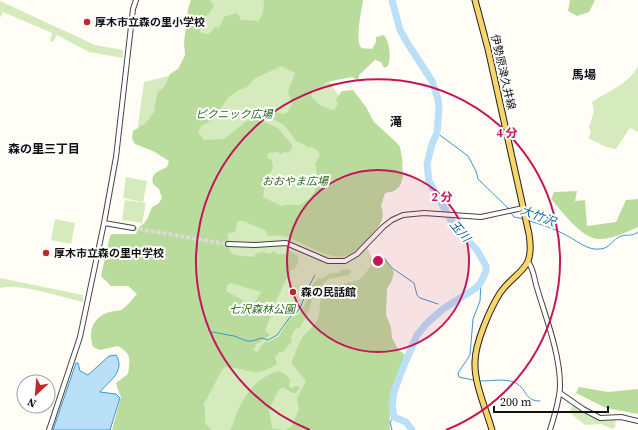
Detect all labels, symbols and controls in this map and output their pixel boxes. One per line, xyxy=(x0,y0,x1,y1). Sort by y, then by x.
place label: 厚木市立森の里小学校 xyxy=(95,15,205,30)
marker: 厚木市立森の里小学校 xyxy=(82,17,92,27)
street label: 伊勢原津久井線 xyxy=(487,33,519,111)
district label: 馬場 xyxy=(572,67,596,83)
park label: ピクニック広場 xyxy=(196,107,274,122)
district label: 滝 xyxy=(390,114,402,130)
text: 4 分 xyxy=(496,125,518,141)
district label: 森の里三丁目 xyxy=(8,141,80,157)
park label: おおやま広場 xyxy=(262,174,330,189)
text: 2 分 xyxy=(431,189,453,205)
water label: 大竹沢 xyxy=(518,202,560,231)
water label: 玉川 xyxy=(446,217,475,247)
place label: 厚木市立森の里中学校 xyxy=(54,246,164,261)
marker: 厚木市立森の里中学校 xyxy=(41,248,51,258)
centre of rings xyxy=(371,254,385,268)
place label: 森の民話館 xyxy=(301,285,356,300)
marker: 森の民話館 xyxy=(288,287,298,297)
park label: 七沢森林公園 xyxy=(229,302,297,317)
north arrow xyxy=(16,374,56,414)
scale bar xyxy=(494,388,608,414)
text: N xyxy=(25,394,39,411)
text: 200 m xyxy=(500,394,532,410)

